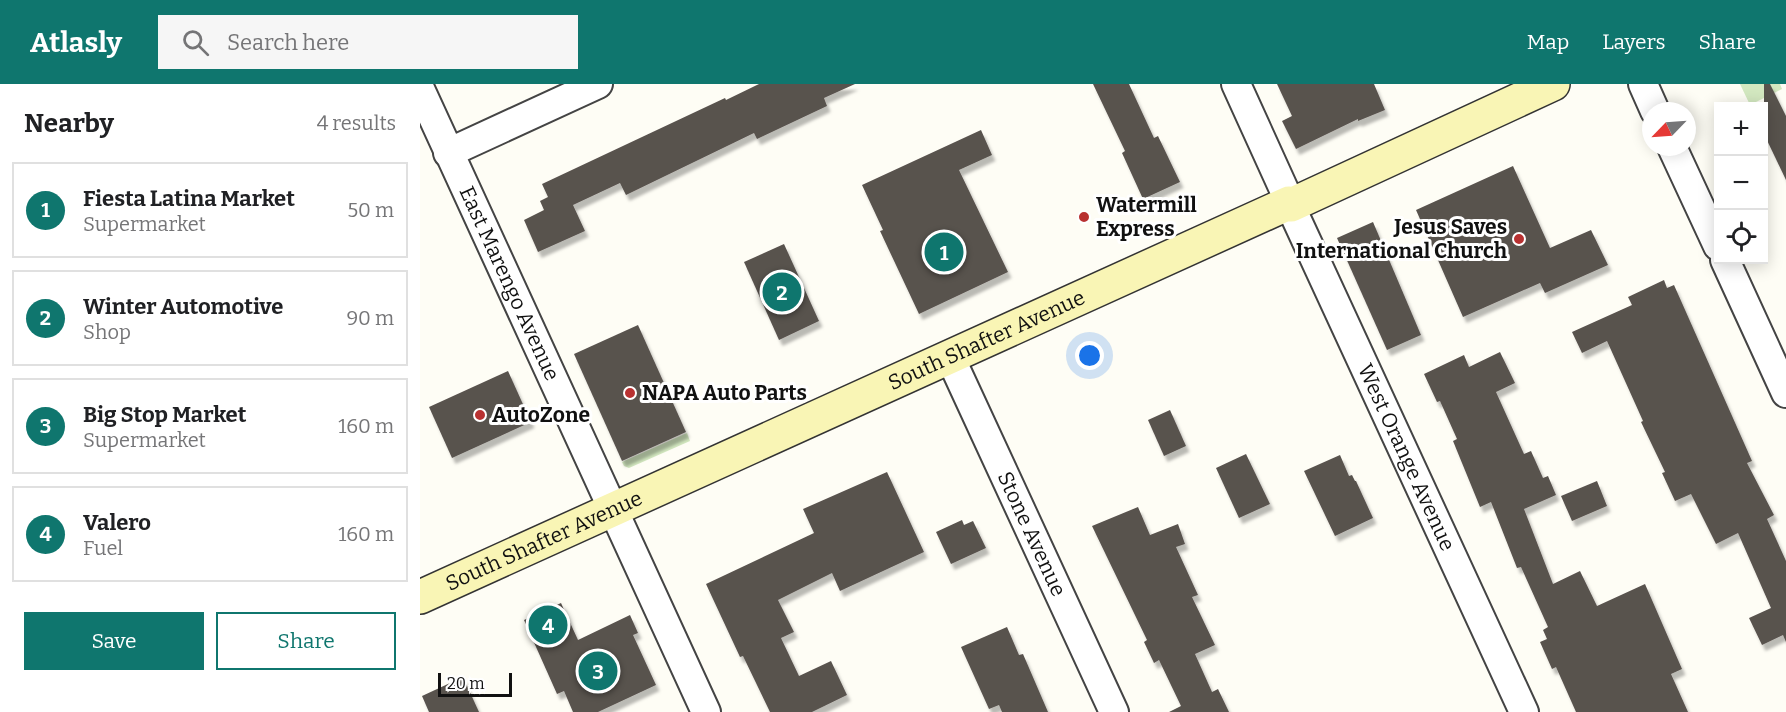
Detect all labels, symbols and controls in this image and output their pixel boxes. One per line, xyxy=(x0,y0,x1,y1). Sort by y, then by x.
search box xyxy=(158,15,578,69)
text: Atlasly xyxy=(30,26,122,59)
icon: search xyxy=(179,26,212,59)
text: Search here xyxy=(227,29,349,56)
text: Map xyxy=(1527,29,1569,55)
text: Layers xyxy=(1602,29,1666,55)
text: Share xyxy=(1699,29,1756,55)
north arrow xyxy=(1642,102,1696,156)
map controls xyxy=(1714,102,1768,264)
button: + xyxy=(1714,102,1768,156)
text: Nearby xyxy=(24,108,114,139)
text: 4 results xyxy=(317,111,396,135)
button: − xyxy=(1714,156,1768,210)
street label: East Marengo Avenue xyxy=(453,182,565,385)
text: Fiesta Latina Market xyxy=(83,185,295,212)
place label: Watermill Express xyxy=(1096,192,1197,242)
text: 1 xyxy=(41,198,50,222)
text: 50 m xyxy=(347,198,394,222)
marker: Watermill Express xyxy=(1077,210,1091,224)
button: locate xyxy=(1714,210,1768,264)
text: Supermarket xyxy=(83,212,206,236)
place label: Jesus Saves International Church xyxy=(1296,214,1508,264)
pin: 1 xyxy=(924,230,964,274)
marker: Jesus Saves International Church xyxy=(1512,232,1526,246)
pin: 2 xyxy=(762,270,802,314)
street label: South Shafter Avenue xyxy=(884,284,1089,396)
text: Winter Automotive xyxy=(83,293,283,320)
text: 2 xyxy=(40,306,51,330)
text: 90 m xyxy=(346,306,394,330)
text: Shop xyxy=(83,320,131,344)
your location xyxy=(1075,341,1104,370)
street label: West Orange Avenue xyxy=(1352,360,1461,555)
place label: NAPA Auto Parts xyxy=(642,380,807,406)
marker: NAPA Auto Parts xyxy=(623,386,637,400)
text: Big Stop Market xyxy=(83,401,246,428)
place label: AutoZone xyxy=(492,402,590,428)
marker: AutoZone xyxy=(473,408,487,422)
text: 3 xyxy=(40,414,51,438)
text: 160 m xyxy=(338,414,394,438)
text: Supermarket xyxy=(83,428,206,452)
street label: Stone Avenue xyxy=(992,467,1072,601)
street label: South Shafter Avenue xyxy=(441,485,646,597)
text: Valero xyxy=(83,509,151,536)
text: 4 xyxy=(39,522,52,546)
text: 160 m xyxy=(338,522,394,546)
text: Fuel xyxy=(83,536,123,560)
pin: 4 xyxy=(528,602,568,648)
button: Save xyxy=(24,612,204,670)
button: Share xyxy=(216,612,396,670)
pin: 3 xyxy=(578,648,618,694)
scale bar xyxy=(438,670,512,698)
text: 20 m xyxy=(447,674,484,693)

